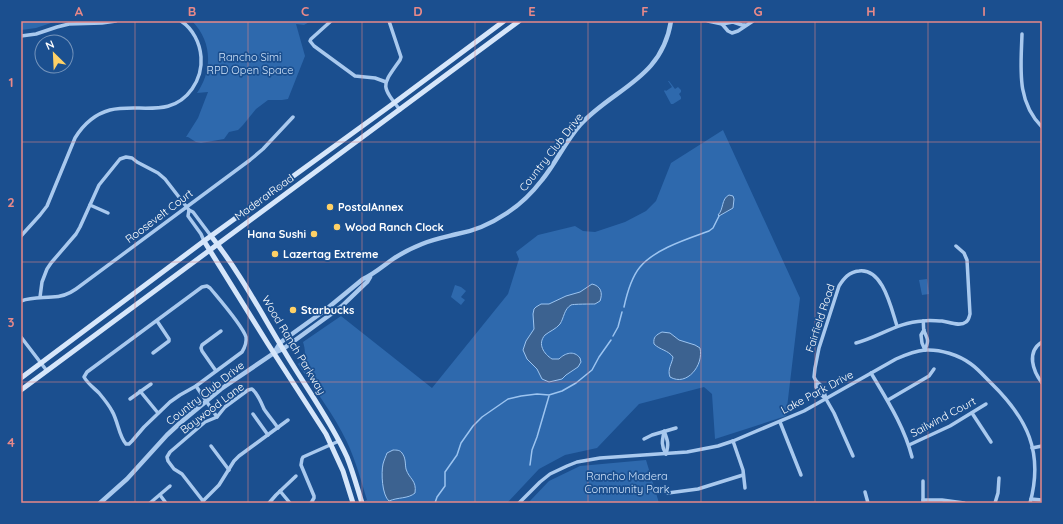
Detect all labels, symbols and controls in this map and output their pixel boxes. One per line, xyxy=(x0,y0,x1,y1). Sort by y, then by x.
text: A xyxy=(75,3,84,19)
text: B xyxy=(188,3,196,19)
text: C xyxy=(301,3,309,19)
text: D xyxy=(413,3,423,19)
text: E xyxy=(528,3,536,19)
text: F xyxy=(641,3,649,19)
text: G xyxy=(753,3,763,19)
text: H xyxy=(866,3,876,19)
text: I xyxy=(982,3,986,19)
north arrow xyxy=(34,34,74,74)
text: N xyxy=(43,37,56,53)
park label: Rancho Simi RPD Open Space xyxy=(207,50,293,77)
text: 1 xyxy=(8,74,14,90)
street label: Country Club Drive xyxy=(516,110,586,194)
street label: Madera Road xyxy=(232,171,296,223)
street label: Roosevelt Court xyxy=(122,186,196,246)
text: 2 xyxy=(7,194,15,210)
place label: PostalAnnex xyxy=(338,200,404,214)
marker: PostalAnnex xyxy=(325,202,335,212)
place label: Wood Ranch Clock xyxy=(345,220,444,234)
marker: Wood Ranch Clock xyxy=(332,222,342,232)
place label: Hana Sushi xyxy=(247,227,306,241)
marker: Hana Sushi xyxy=(309,229,319,239)
place label: Lazertag Extreme xyxy=(283,247,379,261)
marker: Lazertag Extreme xyxy=(270,249,280,259)
street label: Fairfield Road xyxy=(802,282,838,354)
street label: Wood Ranch Parkway xyxy=(259,293,329,397)
place label: Starbucks xyxy=(301,303,354,317)
marker: Starbucks xyxy=(288,305,298,315)
text: 3 xyxy=(8,314,15,330)
street label: Country Club Drive xyxy=(163,358,247,428)
street label: Lake Park Drive xyxy=(778,367,856,417)
street label: Baywood Lane xyxy=(177,379,247,437)
street label: Sailwind Court xyxy=(908,394,978,440)
text: 4 xyxy=(7,434,15,450)
park label: Rancho Madera Community Park xyxy=(584,469,670,496)

